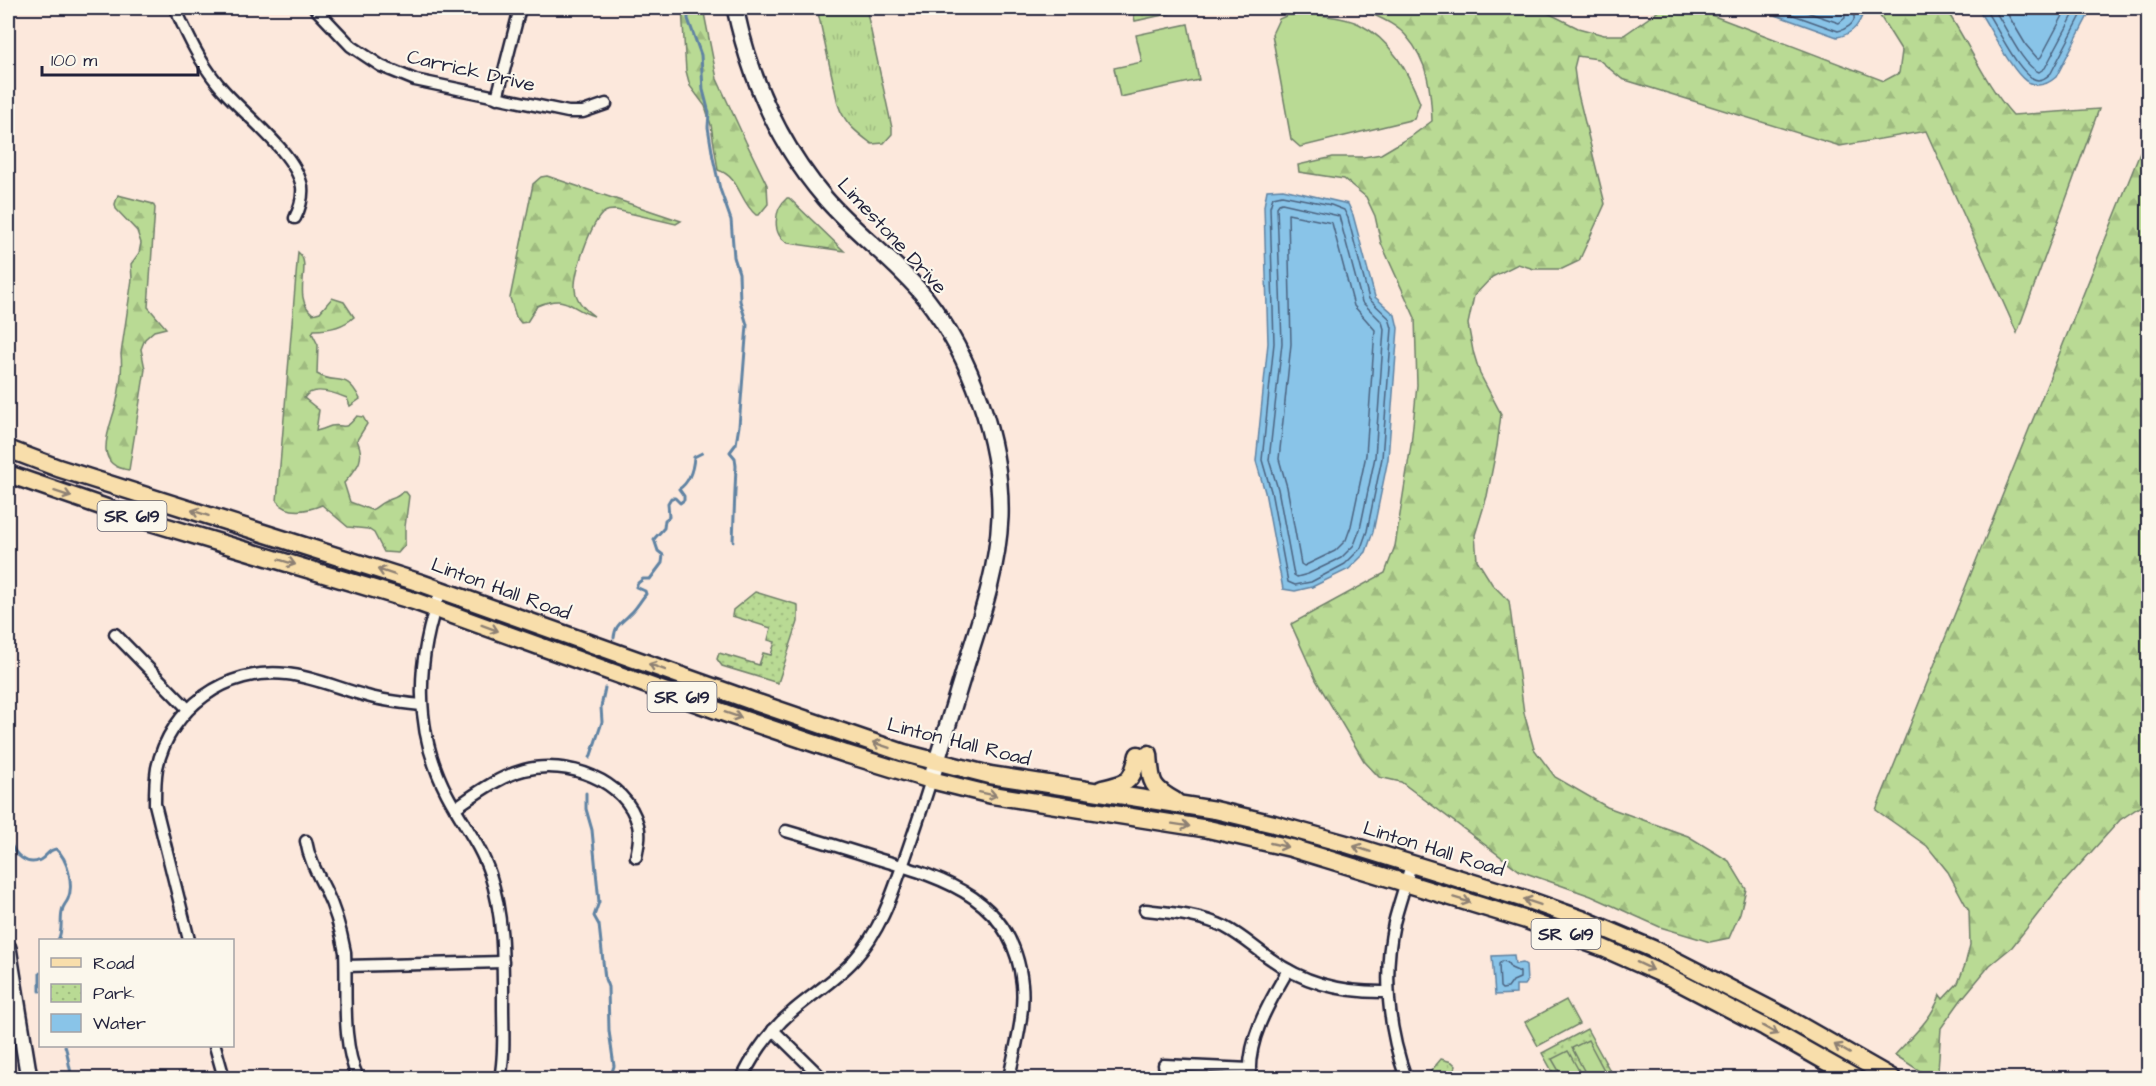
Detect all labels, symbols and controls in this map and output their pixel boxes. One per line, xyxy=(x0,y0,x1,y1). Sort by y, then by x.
scale bar xyxy=(42,39,198,77)
street label: Carrick Drive xyxy=(404,43,538,99)
text: 100 m xyxy=(51,48,97,73)
street label: Limestone Drive xyxy=(831,172,953,300)
one-way arrow xyxy=(53,489,72,500)
road number: SR 619 xyxy=(98,501,166,531)
one-way arrow xyxy=(191,507,210,518)
street label: Linton Hall Road xyxy=(427,551,575,627)
one-way arrow xyxy=(277,557,296,568)
one-way arrow xyxy=(377,566,396,577)
one-way arrow xyxy=(480,623,499,634)
one-way arrow xyxy=(648,661,667,672)
road number: SR 619 xyxy=(648,682,716,712)
one-way arrow xyxy=(723,711,742,722)
street label: Linton Hall Road xyxy=(884,711,1034,773)
one-way arrow xyxy=(872,739,891,750)
one-way arrow xyxy=(978,789,997,800)
street label: Linton Hall Road xyxy=(1360,814,1508,884)
one-way arrow xyxy=(1170,820,1190,831)
one-way arrow xyxy=(1269,840,1288,852)
one-way arrow xyxy=(1353,842,1372,853)
one-way arrow xyxy=(1452,895,1471,906)
one-way arrow xyxy=(1523,895,1542,906)
road number: SR 619 xyxy=(1532,919,1600,949)
legend xyxy=(39,939,234,1047)
text: Road xyxy=(93,951,134,976)
one-way arrow xyxy=(1636,961,1654,973)
text: Park xyxy=(93,981,135,1006)
text: Water xyxy=(93,1011,146,1036)
one-way arrow xyxy=(1761,1025,1779,1036)
one-way arrow xyxy=(1834,1043,1851,1055)

